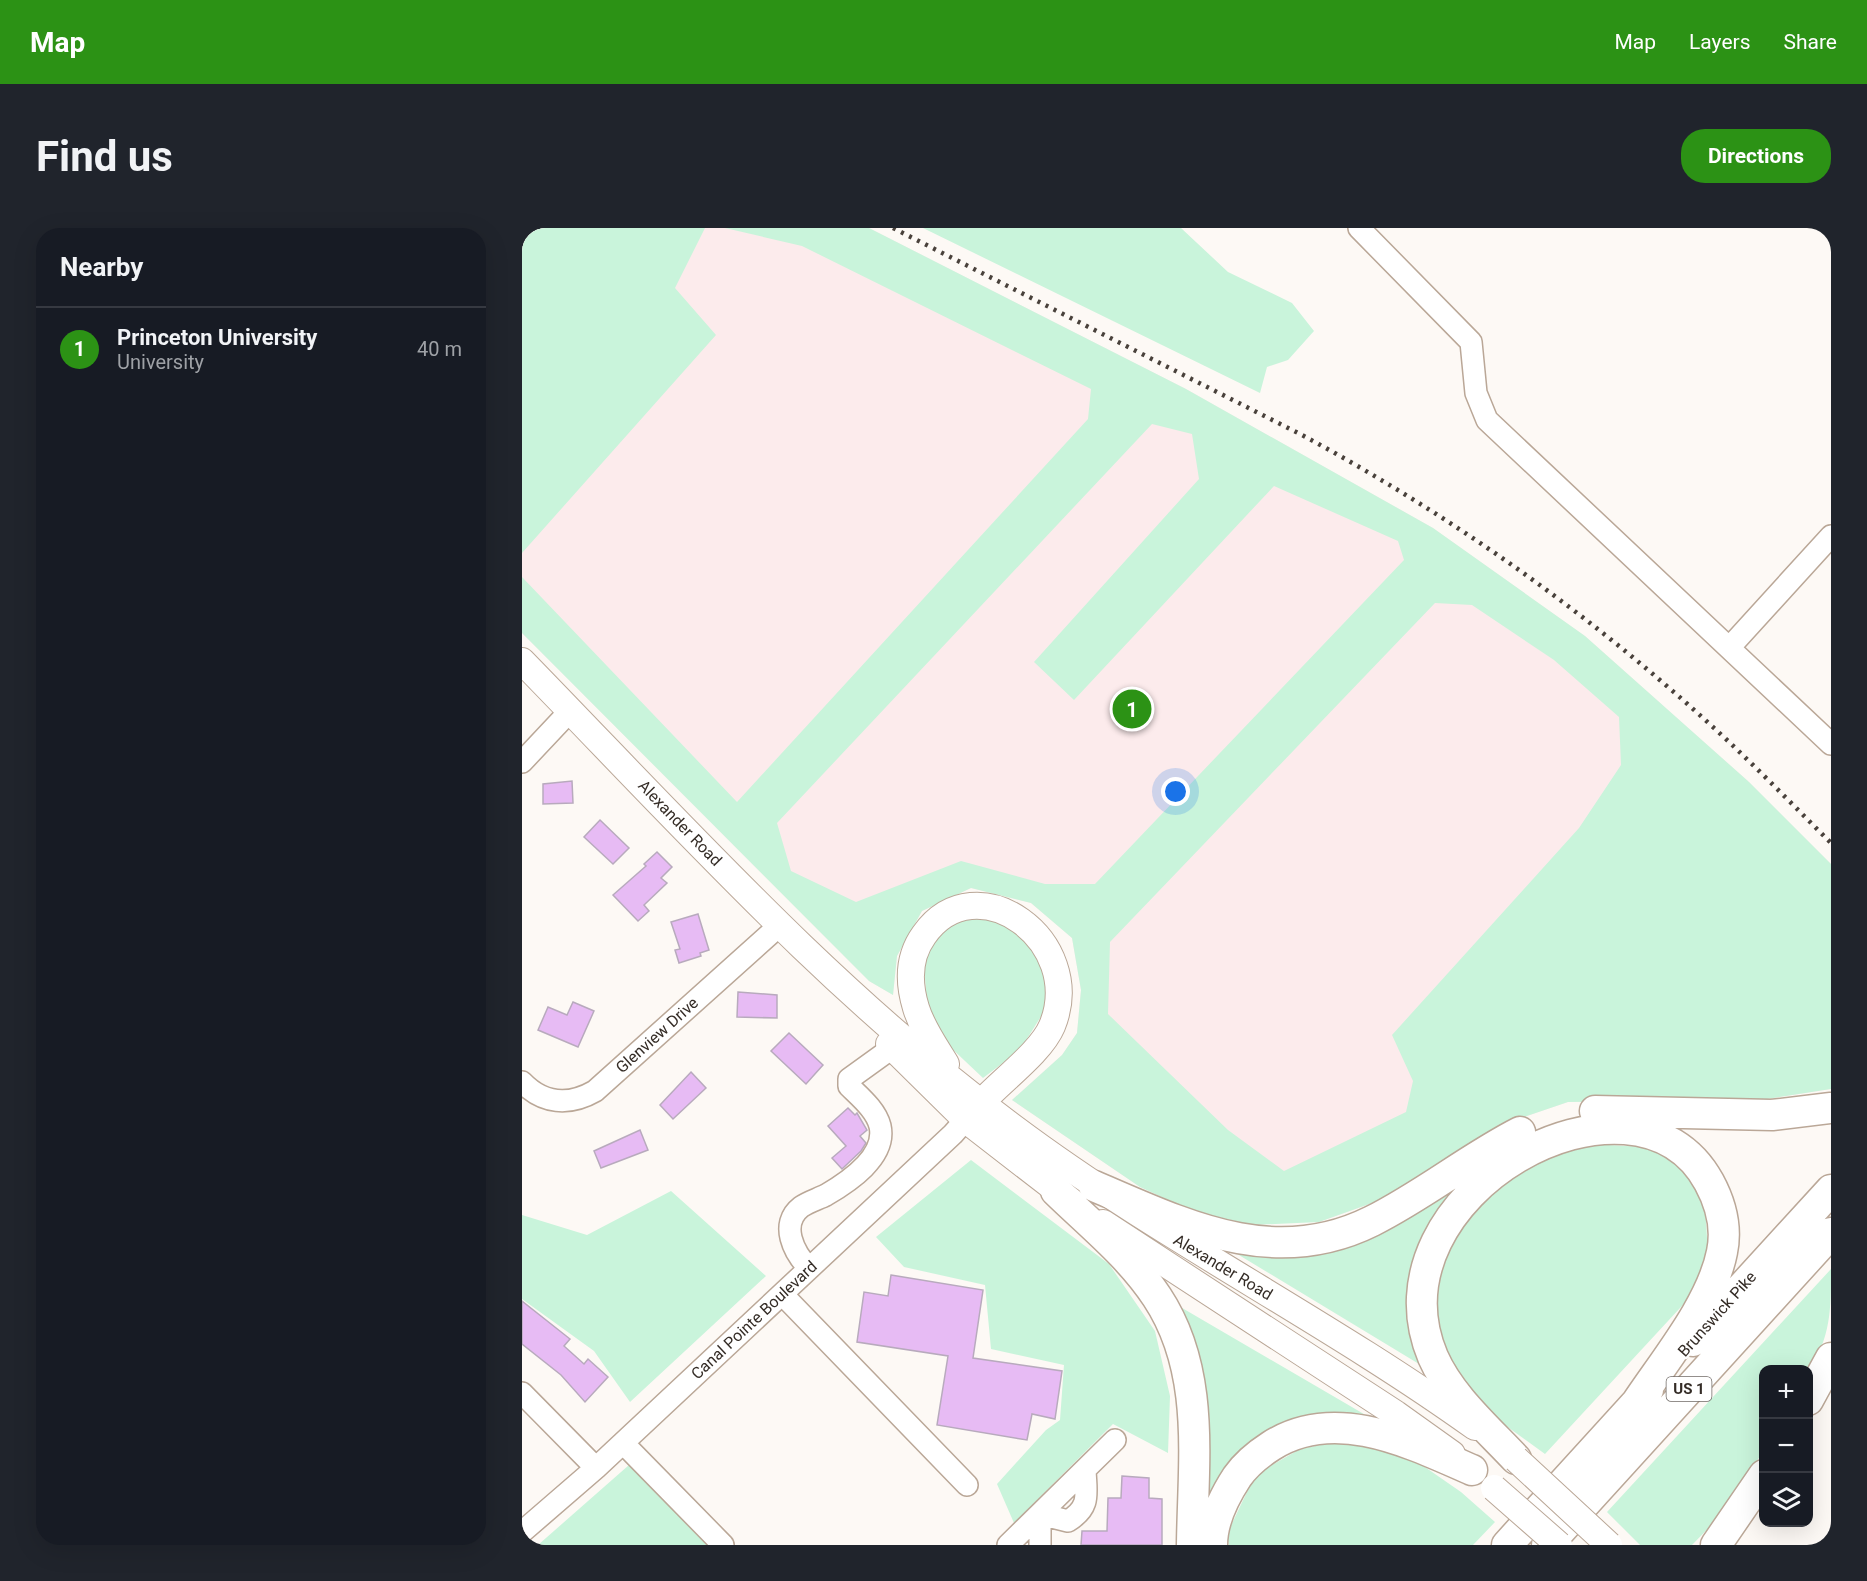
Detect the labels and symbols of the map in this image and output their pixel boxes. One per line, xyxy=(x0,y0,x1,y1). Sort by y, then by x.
pin: 1 xyxy=(1112,686,1152,732)
street label: Alexander Road xyxy=(634,776,726,870)
your location xyxy=(1161,777,1190,806)
street label: Glenview Drive xyxy=(612,993,702,1077)
street label: Alexander Road xyxy=(1170,1230,1276,1304)
street label: Canal Pointe Boulevard xyxy=(687,1257,821,1383)
street label: Brunswick Pike xyxy=(1674,1267,1760,1361)
road number: US 1 xyxy=(1666,1377,1712,1401)

